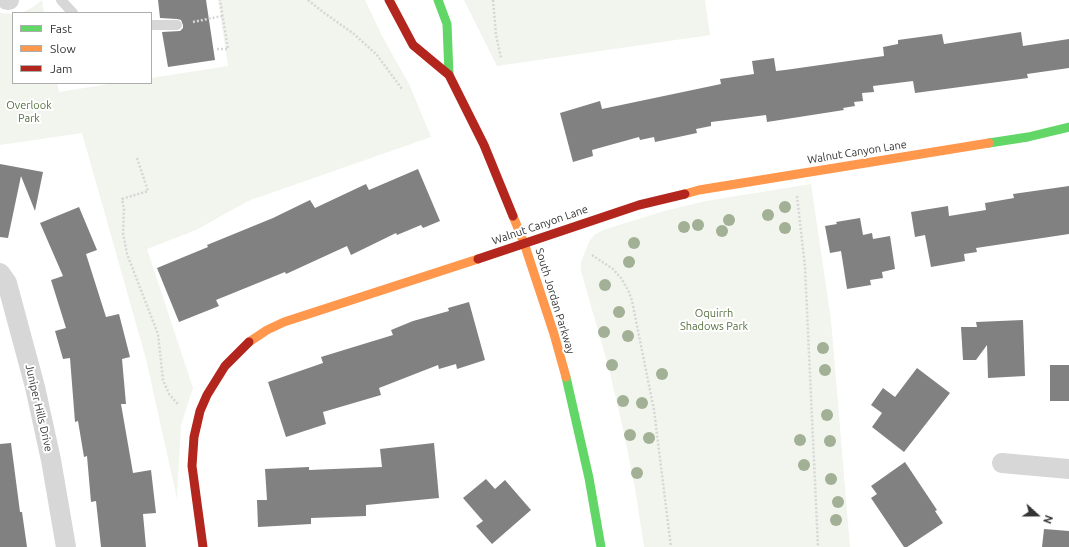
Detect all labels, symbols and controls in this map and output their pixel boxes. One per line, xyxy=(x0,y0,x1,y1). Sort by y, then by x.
legend xyxy=(12,12,152,84)
text: Fast xyxy=(50,22,72,35)
text: Slow xyxy=(50,42,76,55)
text: Jam xyxy=(50,62,72,75)
park label: Overlook Park xyxy=(6,98,52,124)
street label: Walnut Canyon Lane xyxy=(806,138,908,166)
street label: Walnut Canyon Lane xyxy=(490,202,590,248)
street label: South Jordan Parkway xyxy=(533,247,577,355)
park label: Oquirrh Shadows Park xyxy=(680,306,748,332)
street label: Juniper Hills Drive xyxy=(23,363,55,453)
north arrow xyxy=(1017,495,1057,535)
text: N xyxy=(1041,513,1055,525)

